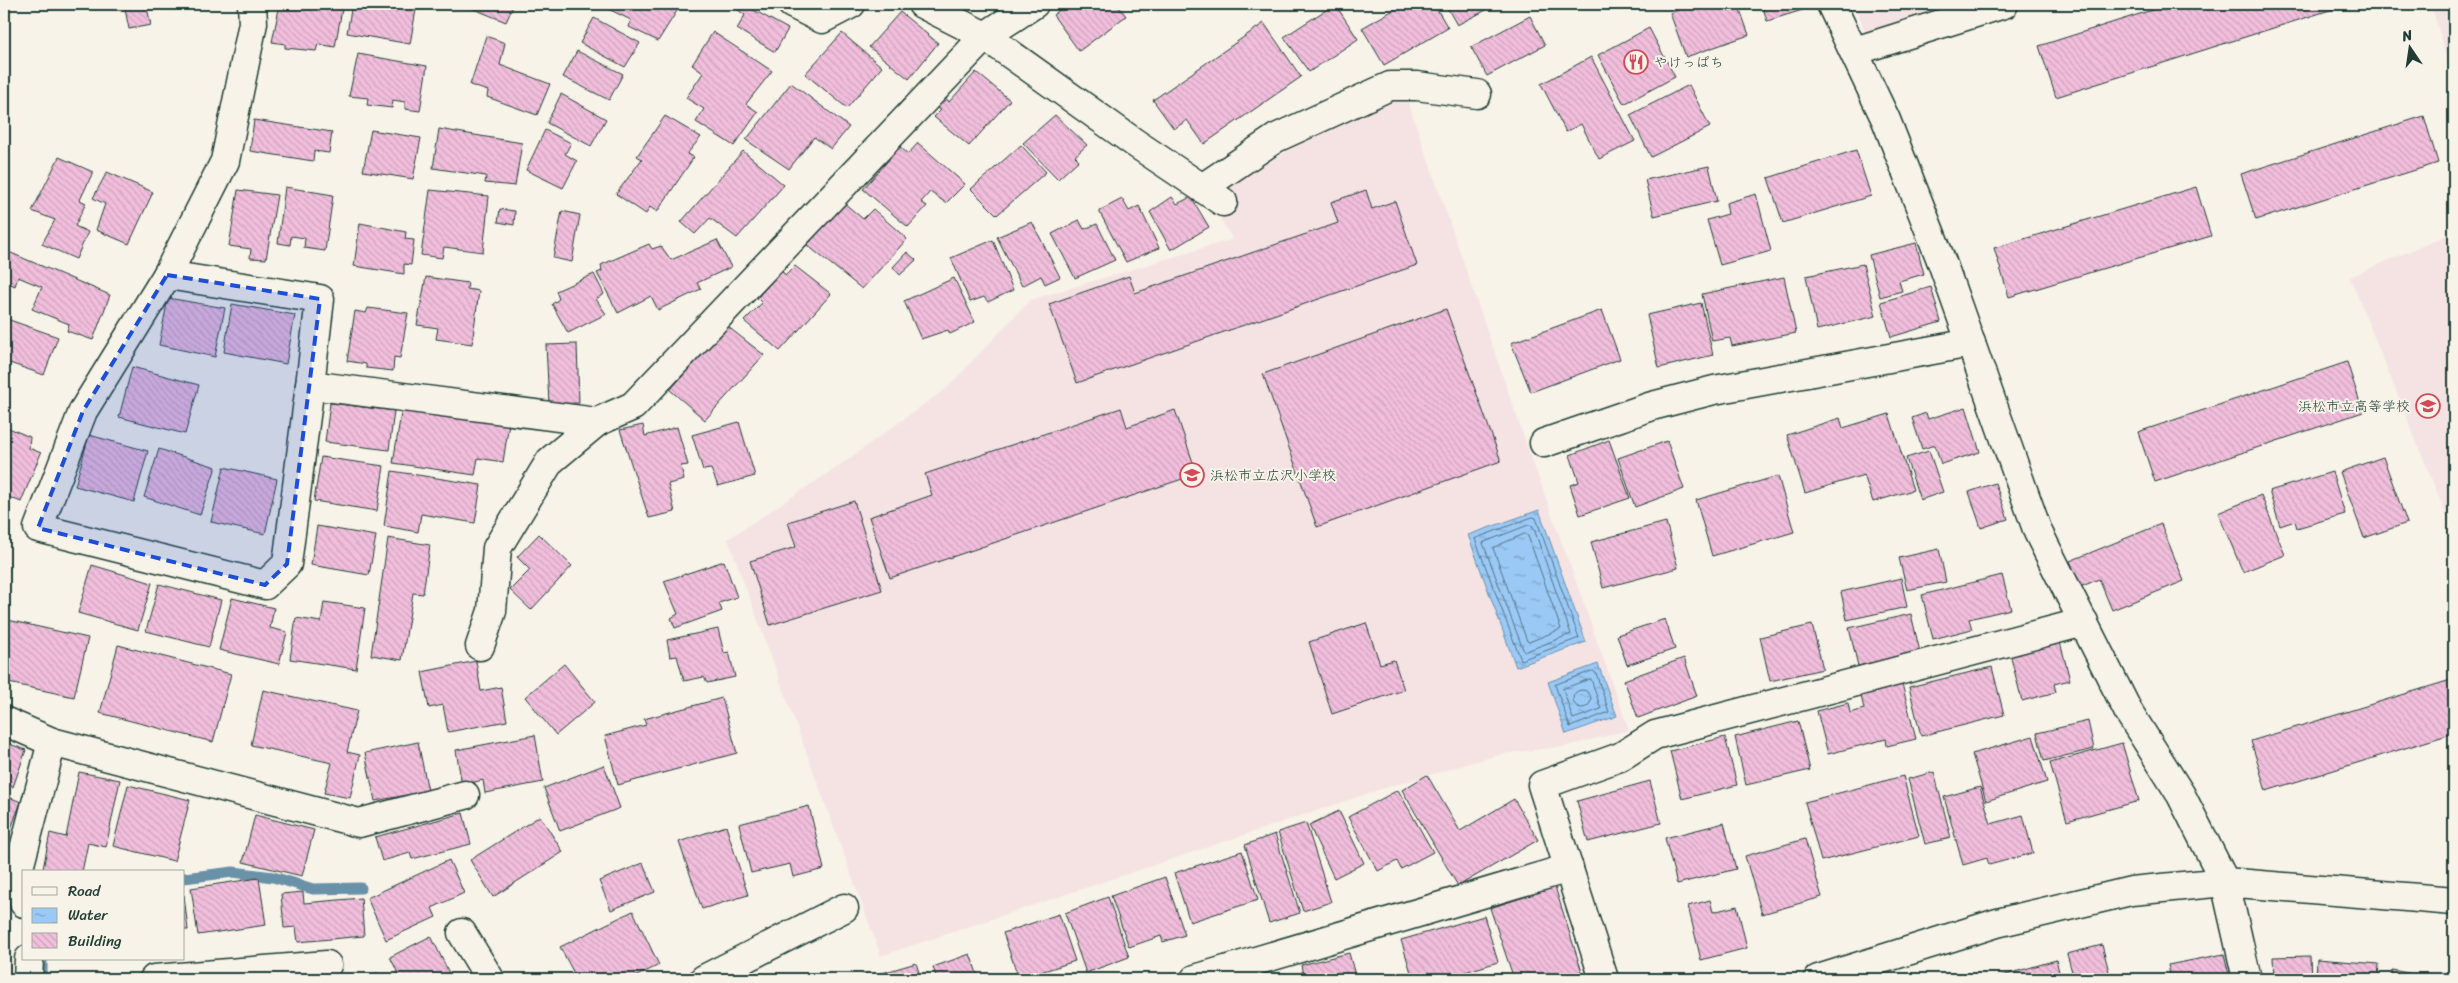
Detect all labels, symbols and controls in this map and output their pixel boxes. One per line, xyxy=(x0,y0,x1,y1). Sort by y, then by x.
north arrow xyxy=(2386,22,2436,72)
text: N xyxy=(2399,22,2415,49)
restaurant icon: やけっぱち xyxy=(1623,49,1649,75)
place label: やけっぱち xyxy=(1654,50,1724,75)
school or university icon: 浜松市立高等学校 xyxy=(2415,393,2441,419)
place label: 浜松市立高等学校 xyxy=(2298,394,2410,419)
school or university icon: 浜松市立広沢小学校 xyxy=(1179,462,1205,488)
place label: 浜松市立広沢小学校 xyxy=(1210,463,1336,488)
legend xyxy=(22,870,185,960)
text: Road xyxy=(68,878,101,904)
text: Water xyxy=(68,902,108,928)
text: Building xyxy=(68,928,122,954)

